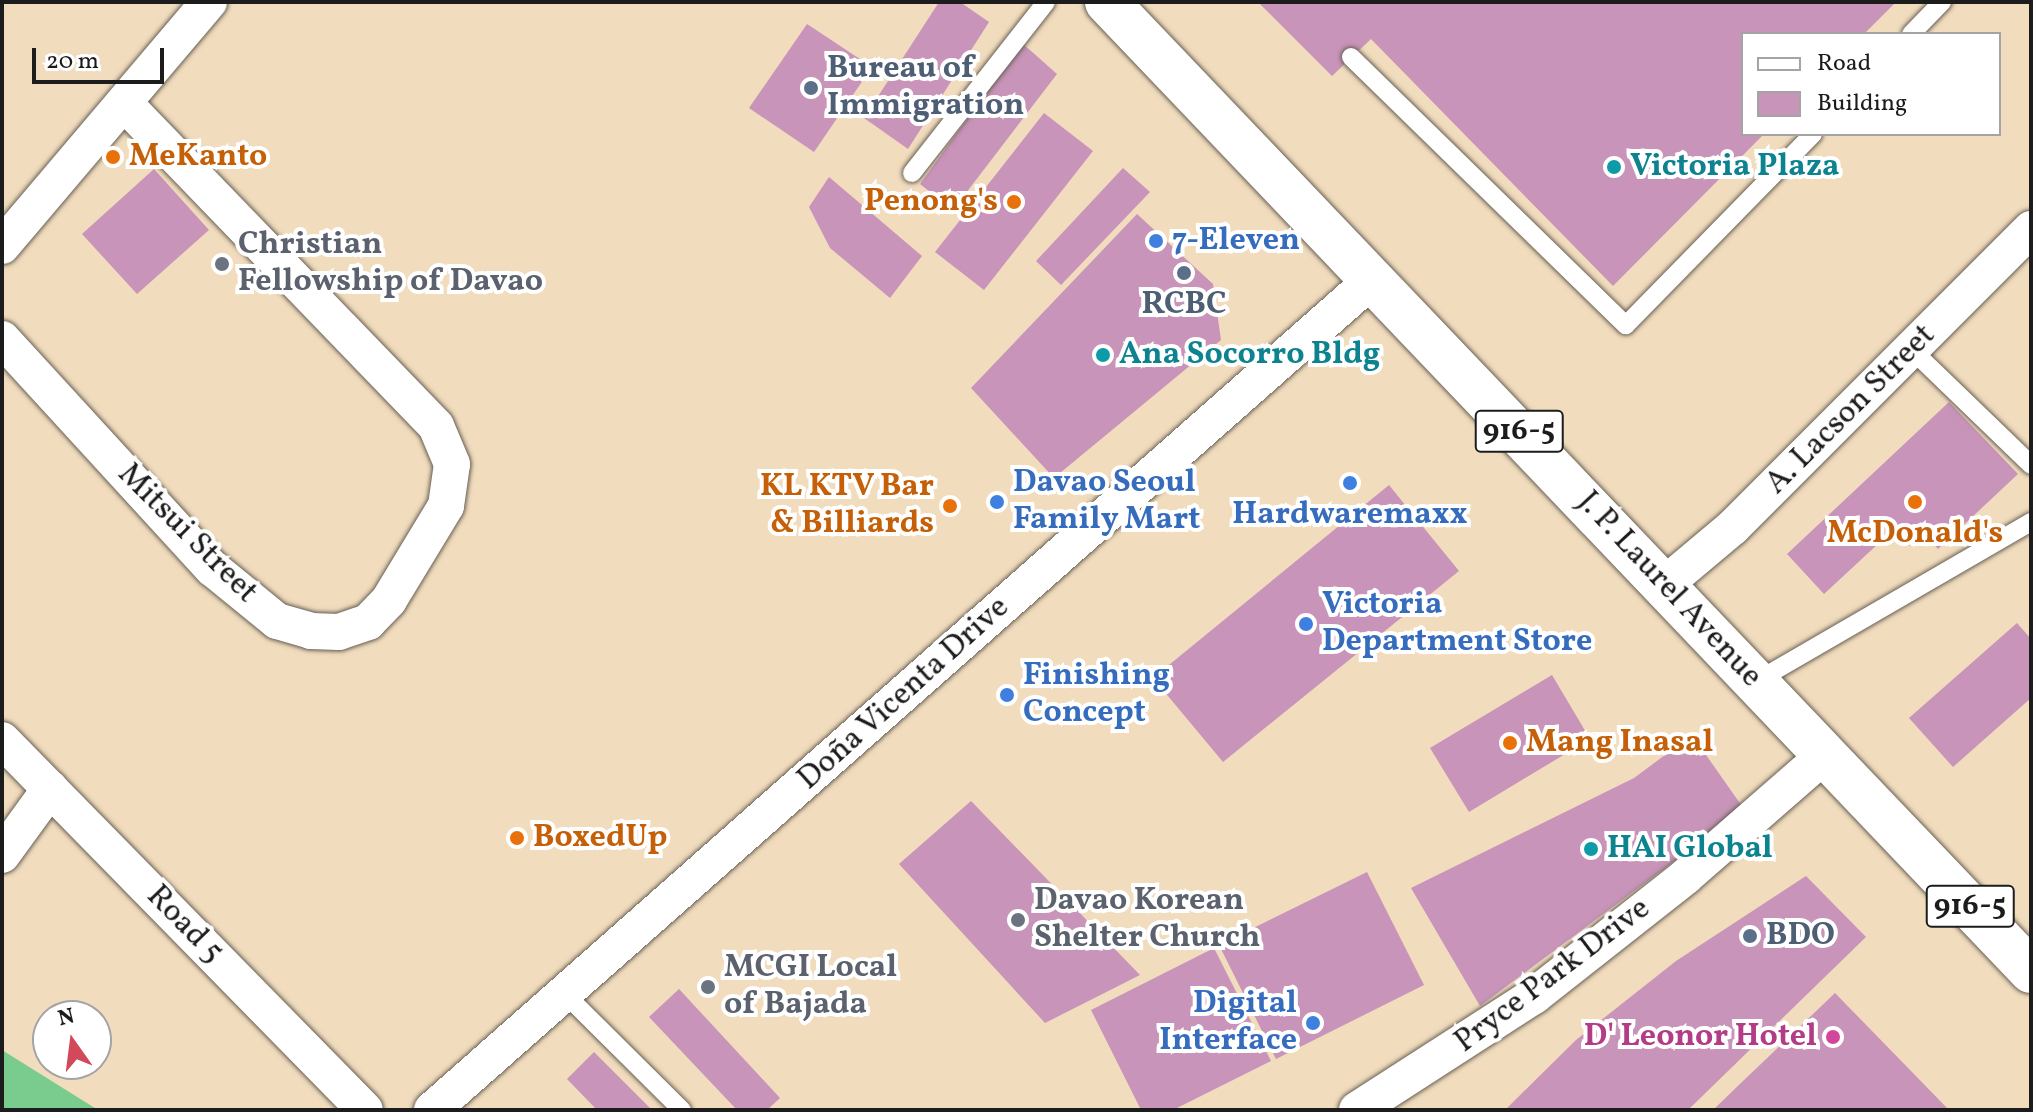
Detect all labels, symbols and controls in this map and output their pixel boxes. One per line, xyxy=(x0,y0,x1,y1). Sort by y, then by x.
scale bar xyxy=(36,32,168,82)
legend xyxy=(1741,32,2001,136)
text: 20 m xyxy=(46,45,99,79)
text: Road xyxy=(1817,47,1871,81)
place label: Bureau of Immigration xyxy=(827,51,1024,126)
marker: Bureau of Immigration xyxy=(802,79,820,97)
text: Building xyxy=(1817,87,1907,121)
place label: MeKanto xyxy=(129,138,267,176)
marker: MeKanto xyxy=(104,148,122,166)
place label: Victoria Plaza xyxy=(1630,148,1840,186)
marker: Victoria Plaza xyxy=(1605,158,1623,176)
place label: Penong's xyxy=(864,183,998,221)
marker: Penong's xyxy=(1005,193,1023,211)
place label: 7-Eleven xyxy=(1172,222,1300,260)
place label: Christian Fellowship of Davao xyxy=(238,227,540,302)
marker: 7-Eleven xyxy=(1147,232,1165,250)
marker: Christian Fellowship of Davao xyxy=(213,255,231,273)
marker: RCBC xyxy=(1175,264,1193,282)
place label: RCBC xyxy=(1141,286,1227,324)
street label: A. Lacson Street xyxy=(1758,317,1944,503)
place label: Ana Socorro Bldg xyxy=(1119,336,1380,374)
marker: Ana Socorro Bldg xyxy=(1094,346,1112,364)
road number: 916-5 xyxy=(1473,405,1565,457)
street label: Mitsui Street xyxy=(109,456,265,612)
place label: Davao Seoul Family Mart xyxy=(1013,465,1201,540)
place label: KL KTV Bar & Billiards xyxy=(759,469,934,544)
marker: Hardwaremaxx xyxy=(1341,474,1359,492)
street label: J. P. Laurel Avenue xyxy=(1568,484,1770,696)
marker: Davao Seoul Family Mart xyxy=(988,493,1006,511)
marker: McDonald's xyxy=(1906,493,1924,511)
place label: Hardwaremaxx xyxy=(1232,496,1468,534)
marker: KL KTV Bar & Billiards xyxy=(941,497,959,515)
place label: McDonald's xyxy=(1827,515,2003,553)
place label: Victoria Department Store xyxy=(1322,587,1592,662)
street label: Doña Vicenta Drive xyxy=(790,589,1018,799)
marker: Victoria Department Store xyxy=(1297,615,1315,633)
place label: Finishing Concept xyxy=(1023,658,1170,733)
marker: Finishing Concept xyxy=(998,686,1016,704)
place label: Mang Inasal xyxy=(1526,724,1713,762)
marker: Mang Inasal xyxy=(1501,734,1519,752)
place label: BoxedUp xyxy=(533,819,668,857)
marker: BoxedUp xyxy=(508,829,526,847)
place label: HAI Global xyxy=(1607,830,1773,868)
marker: HAI Global xyxy=(1582,840,1600,858)
street label: Road 5 xyxy=(138,878,230,972)
road number: 916-5 xyxy=(1924,880,2016,932)
place label: Davao Korean Shelter Church xyxy=(1034,883,1260,958)
street label: Pryce Park Drive xyxy=(1448,890,1658,1062)
marker: Davao Korean Shelter Church xyxy=(1009,911,1027,929)
place label: BDO xyxy=(1766,917,1835,955)
marker: BDO xyxy=(1741,927,1759,945)
place label: MCGI Local of Bajada xyxy=(724,950,897,1025)
marker: MCGI Local of Bajada xyxy=(699,978,717,996)
place label: Digital Interface xyxy=(1159,986,1297,1061)
north arrow xyxy=(32,1000,112,1080)
text: N xyxy=(55,1001,78,1035)
marker: Digital Interface xyxy=(1304,1014,1322,1032)
place label: D' Leonor Hotel xyxy=(1584,1018,1817,1056)
marker: D' Leonor Hotel xyxy=(1824,1028,1842,1046)

